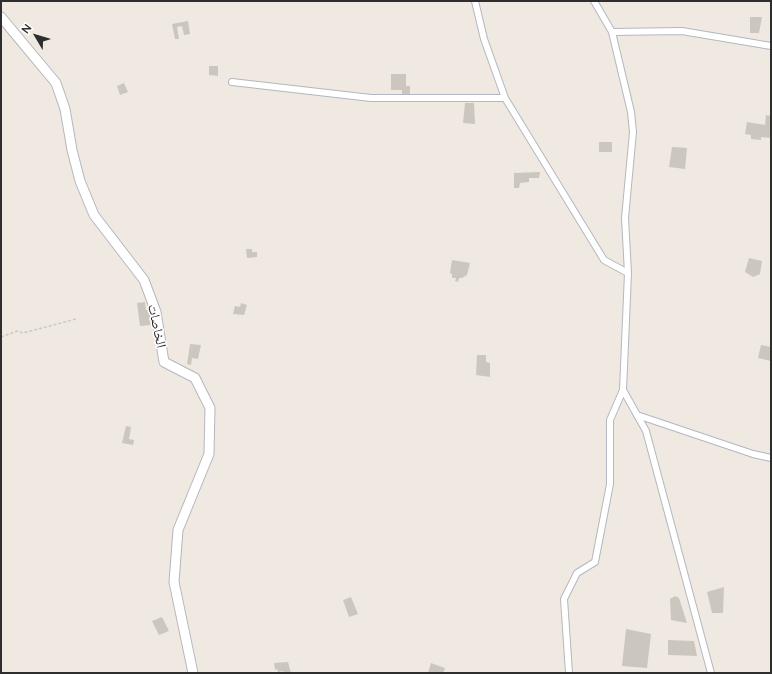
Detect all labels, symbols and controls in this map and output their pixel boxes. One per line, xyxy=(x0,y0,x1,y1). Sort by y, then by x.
north arrow xyxy=(16,16,56,56)
text: N xyxy=(18,21,34,36)
street label: الخاصات xyxy=(144,302,170,350)

